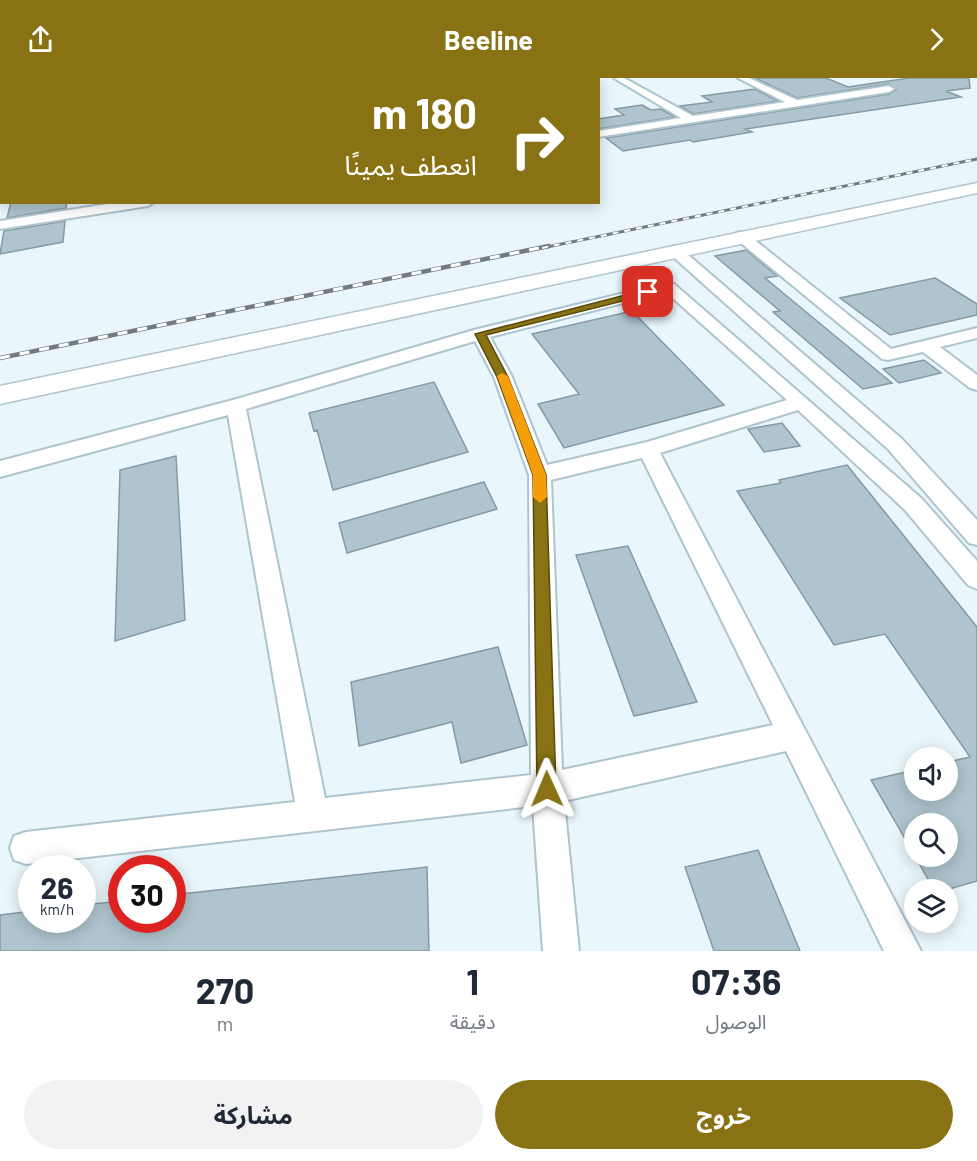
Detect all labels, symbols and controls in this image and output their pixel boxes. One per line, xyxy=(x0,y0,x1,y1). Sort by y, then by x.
icon: share xyxy=(24,23,57,56)
text: Beeline xyxy=(444,23,533,55)
icon: forward xyxy=(920,23,953,56)
text: 180 m xyxy=(372,87,477,137)
icon: right xyxy=(498,102,576,180)
text: انعطف يمينًا xyxy=(344,148,477,180)
pin xyxy=(622,266,673,317)
icon: arrive xyxy=(631,275,664,308)
map controls xyxy=(904,747,958,933)
button: sound xyxy=(904,747,958,801)
position arrow xyxy=(515,757,579,821)
button: search xyxy=(904,813,958,867)
speed limit sign: 30 xyxy=(108,855,186,933)
text: 26 xyxy=(41,869,73,905)
button: layers xyxy=(904,879,958,933)
text: km/h xyxy=(40,900,74,918)
text: 1 xyxy=(466,959,479,1002)
text: 07:36 xyxy=(691,959,781,1002)
text: 270 xyxy=(196,968,254,1011)
text: دقيقة xyxy=(450,1009,495,1033)
text: الوصول xyxy=(706,1009,767,1033)
text: m xyxy=(217,1011,233,1035)
button: مشاركة xyxy=(24,1080,483,1149)
button: خروج xyxy=(495,1080,953,1149)

